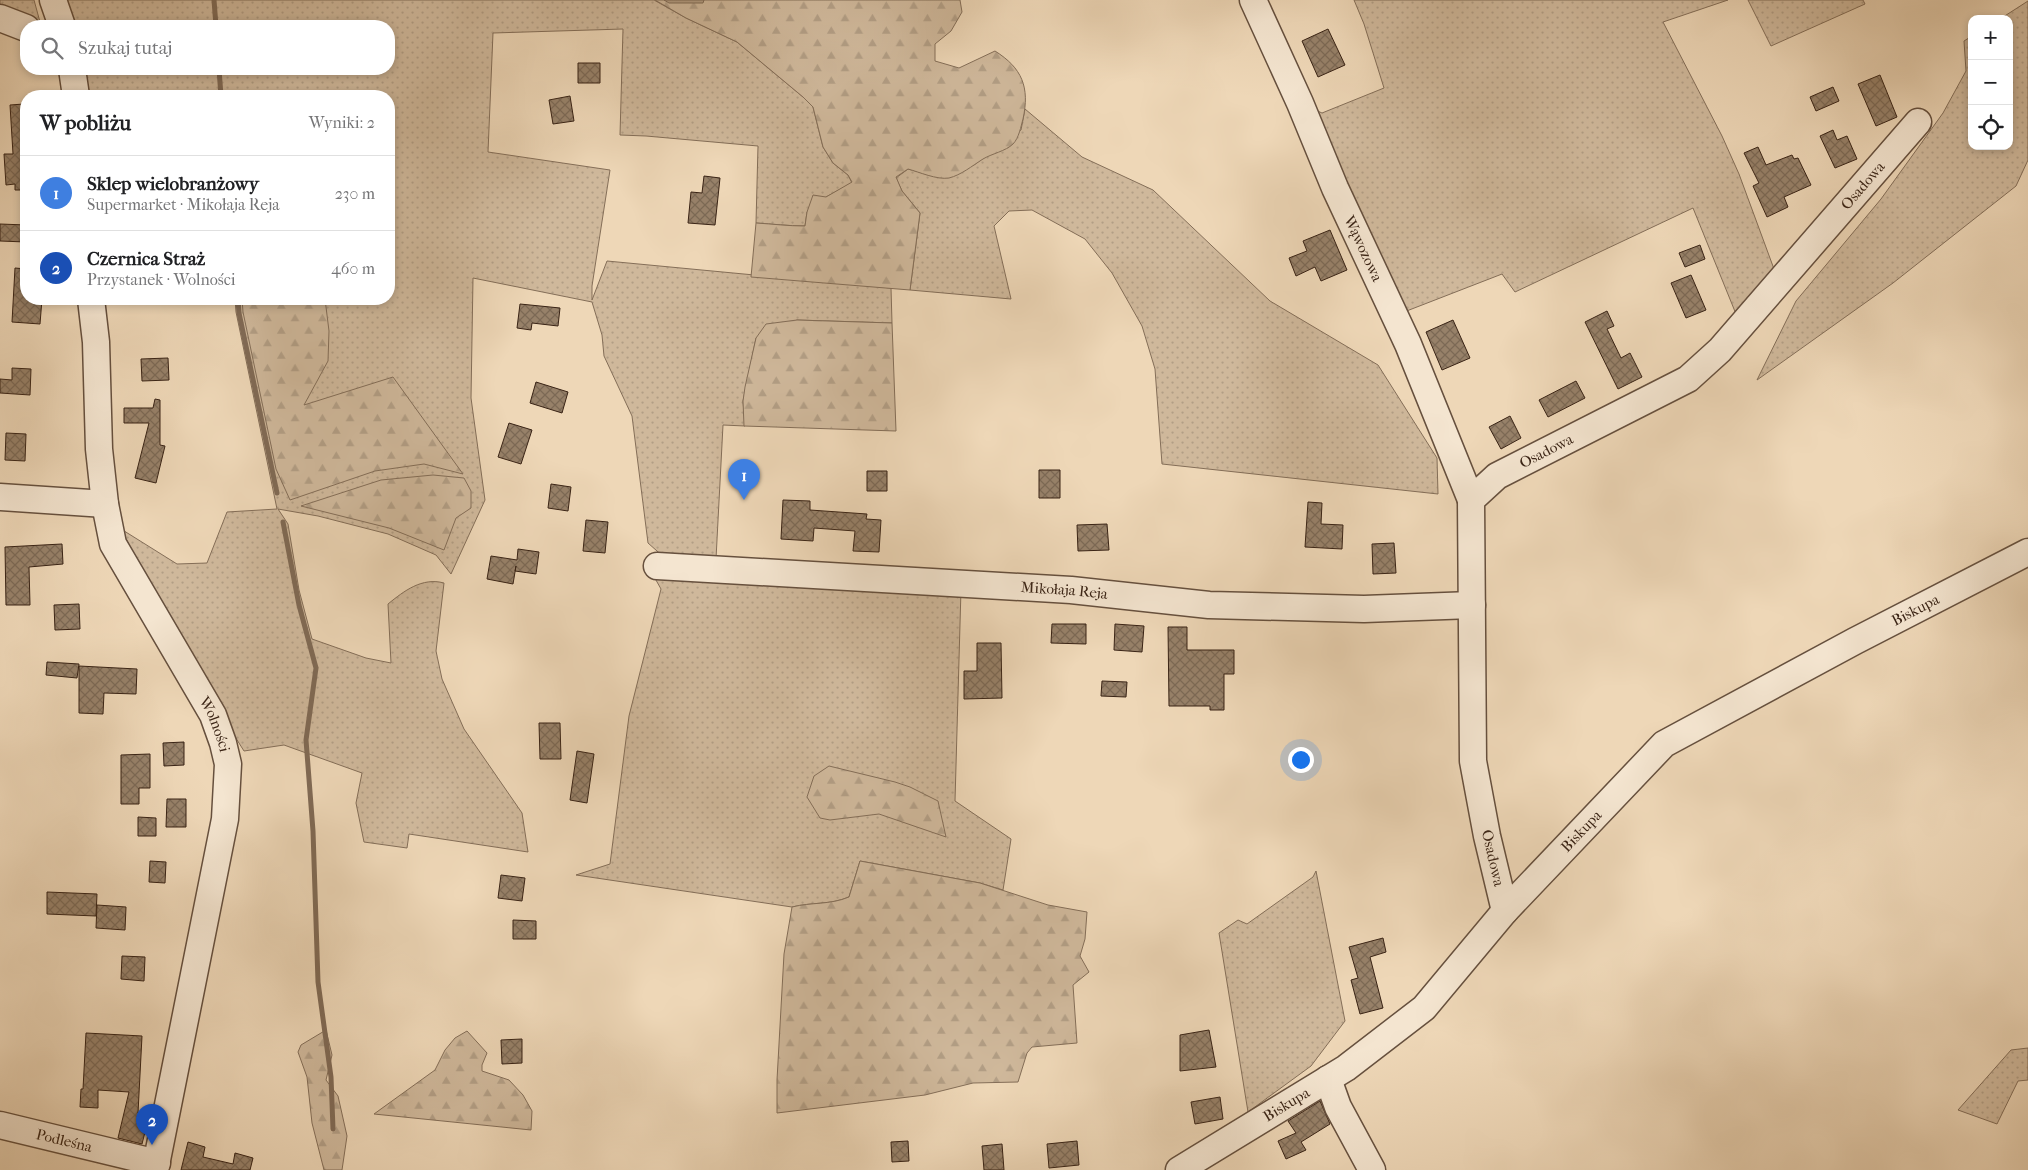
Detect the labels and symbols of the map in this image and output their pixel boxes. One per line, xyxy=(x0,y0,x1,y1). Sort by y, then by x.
street label: Osadowa xyxy=(1837,157,1889,213)
street label: Wąwozowa xyxy=(1340,212,1387,285)
street label: Osadowa xyxy=(1516,429,1577,472)
pin: 1 xyxy=(728,459,760,500)
street label: Mikołaja Reja xyxy=(1020,578,1110,603)
street label: Biskupa xyxy=(1889,590,1943,630)
street label: Wolności xyxy=(195,693,234,754)
your location xyxy=(1288,747,1314,773)
street label: Biskupa xyxy=(1557,805,1606,856)
street label: Osadowa xyxy=(1478,828,1509,889)
street label: Biskupa xyxy=(1260,1083,1314,1125)
pin: 2 xyxy=(136,1104,168,1145)
street label: Podleśna xyxy=(34,1125,95,1156)

